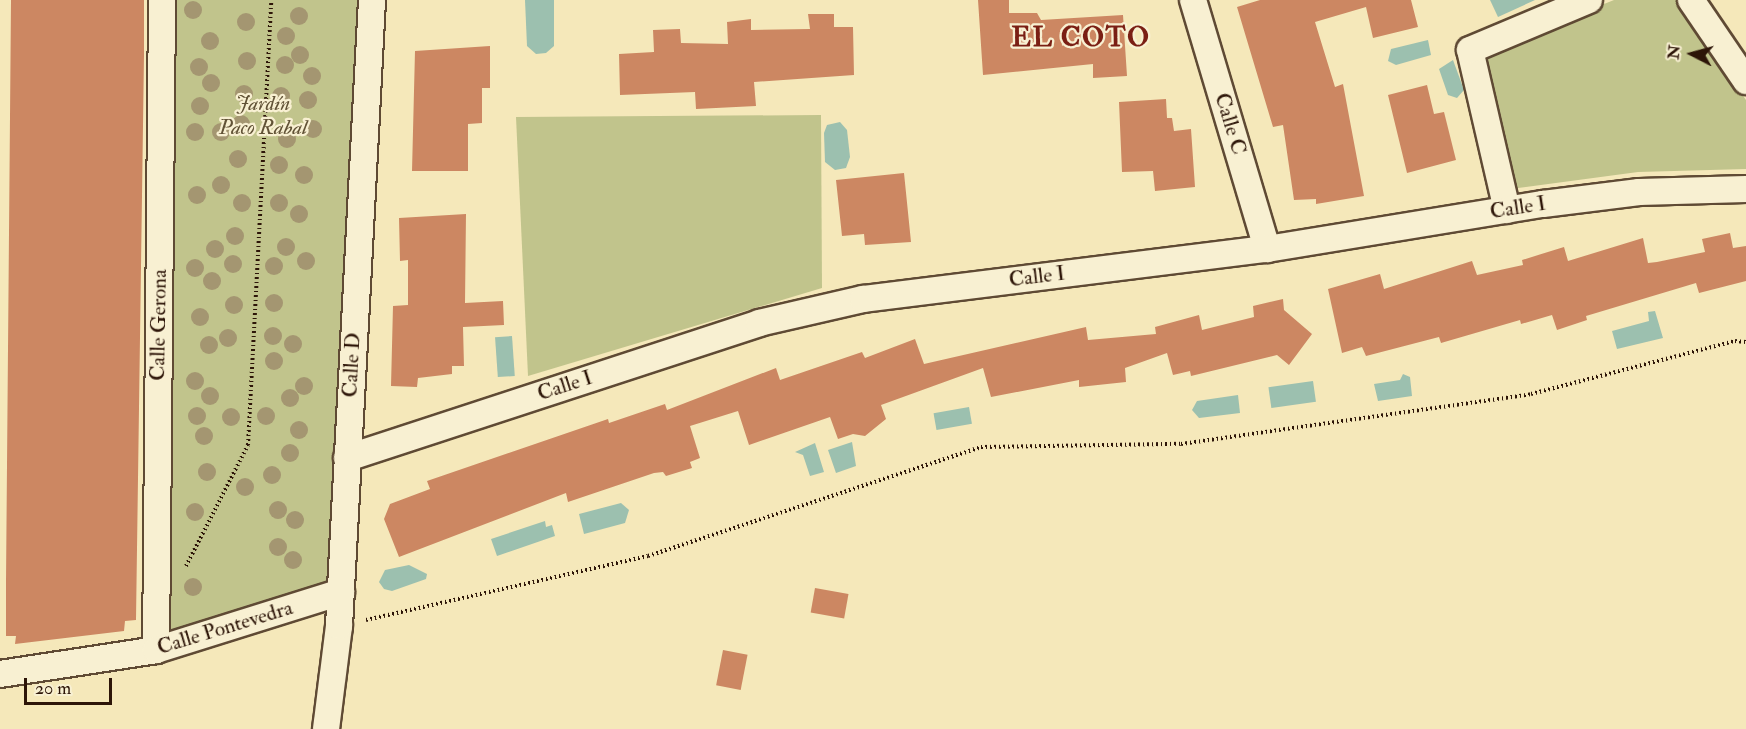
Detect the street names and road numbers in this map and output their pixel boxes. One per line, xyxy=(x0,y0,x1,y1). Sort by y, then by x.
street label: Calle C xyxy=(1209,90,1251,158)
street label: Calle I xyxy=(1488,191,1548,225)
street label: Calle I xyxy=(1008,261,1066,293)
street label: Calle Gerona xyxy=(145,269,173,381)
street label: Calle D xyxy=(338,332,366,398)
street label: Calle I xyxy=(534,365,596,407)
street label: Calle Pontevedra xyxy=(154,595,296,661)

